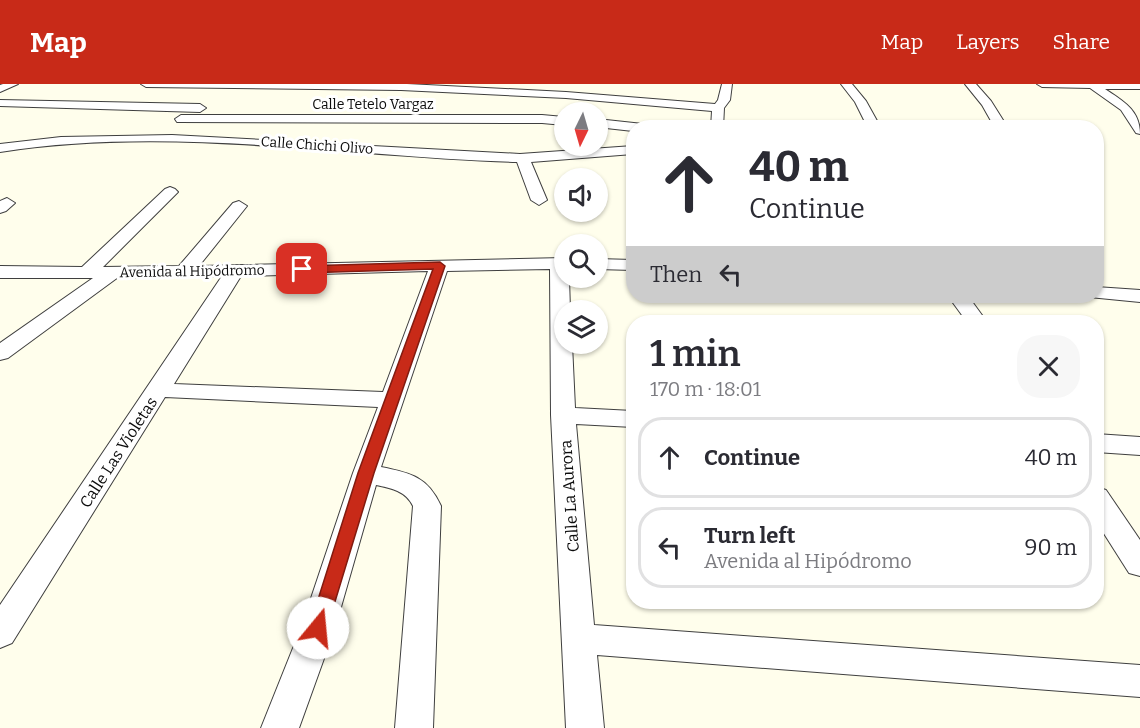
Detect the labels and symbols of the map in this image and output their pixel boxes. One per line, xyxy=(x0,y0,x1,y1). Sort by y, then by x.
street label: Calle Tetelo Vargaz xyxy=(312,96,434,113)
north arrow xyxy=(554,102,608,156)
street label: Calle Chichi Olivo xyxy=(260,133,374,158)
pin xyxy=(276,243,327,294)
street label: Avenida al Hipódromo xyxy=(119,262,265,281)
street label: Calle Las Violetas xyxy=(76,393,161,511)
street label: Calle La Aurora xyxy=(556,439,583,553)
position arrow xyxy=(286,596,350,660)

